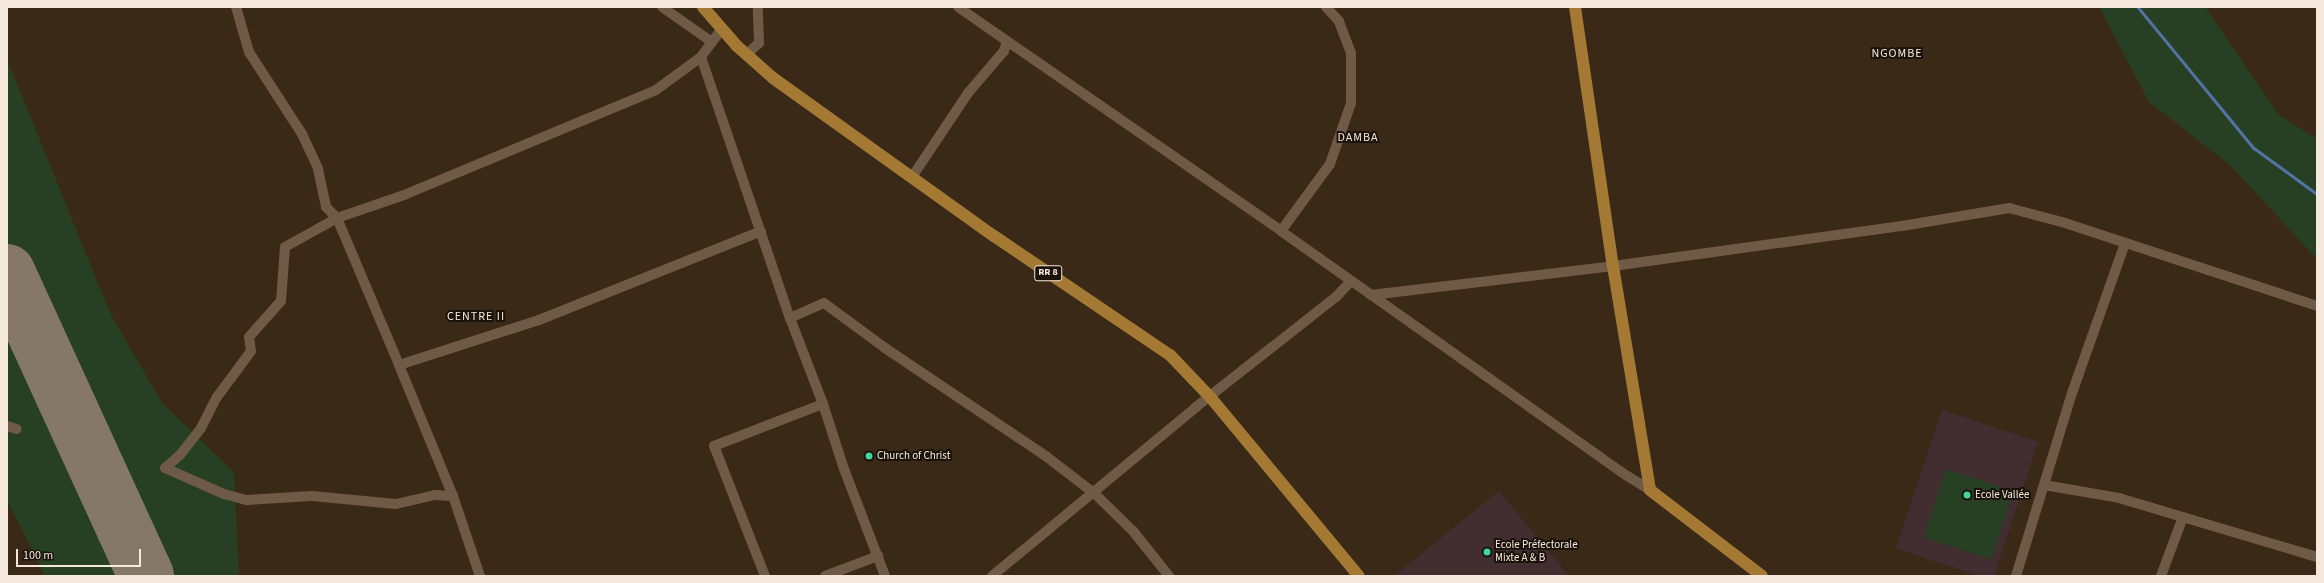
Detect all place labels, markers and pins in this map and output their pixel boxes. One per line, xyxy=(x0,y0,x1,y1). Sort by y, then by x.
place label: Church of Christ xyxy=(877,449,950,463)
marker: Church of Christ xyxy=(864,451,874,461)
place label: Ecole Vallée xyxy=(1975,488,2029,502)
marker: Ecole Vallée xyxy=(1962,490,1972,500)
place label: Ecole Préfectorale Mixte A & B xyxy=(1495,539,1578,565)
marker: Ecole Préfectorale Mixte A & B xyxy=(1482,547,1492,557)

